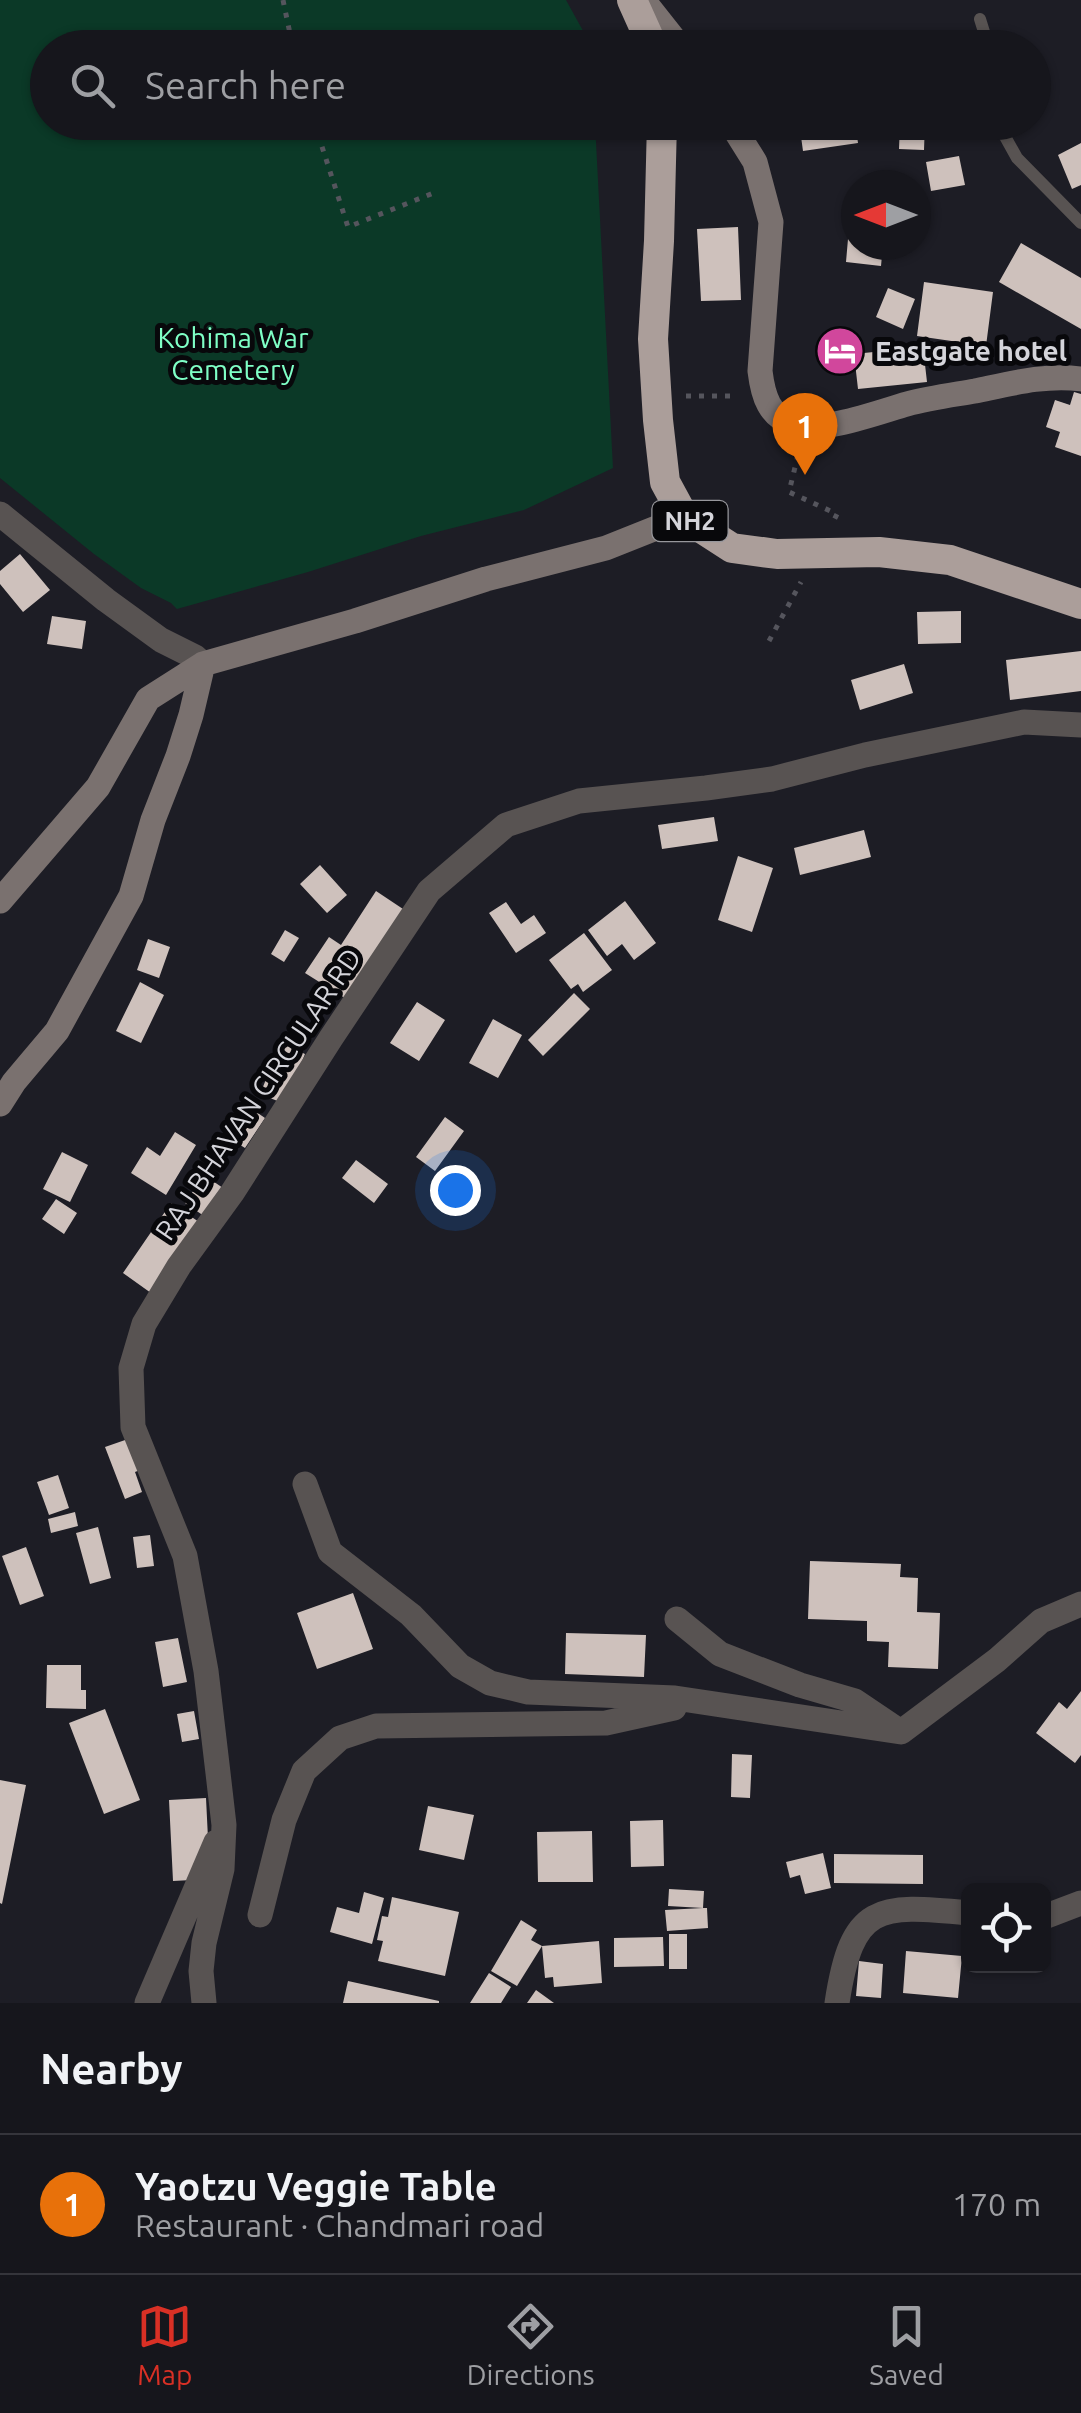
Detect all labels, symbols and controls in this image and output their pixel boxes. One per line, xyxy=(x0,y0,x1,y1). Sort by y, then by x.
search box xyxy=(30,30,1051,140)
icon: search xyxy=(65,58,120,113)
text: Search here xyxy=(145,64,346,106)
north arrow xyxy=(841,170,931,260)
park label: Kohima War Cemetery xyxy=(157,322,309,385)
hotel icon: Eastgate hotel xyxy=(814,325,866,377)
place label: Eastgate hotel xyxy=(875,335,1067,366)
pin: 1 xyxy=(772,392,838,475)
road number: NH2 xyxy=(652,501,728,541)
street label: RAJ BHAVAN CIRCULAR RD xyxy=(148,942,367,1245)
your location xyxy=(430,1165,481,1216)
map controls xyxy=(961,1883,1051,1973)
button: locate xyxy=(961,1883,1051,1973)
text: Nearby xyxy=(40,2045,183,2092)
text: Yaotzu Veggie Table xyxy=(135,2165,497,2207)
text: 1 xyxy=(63,2186,82,2222)
text: 170 m xyxy=(952,2186,1041,2222)
text: Restaurant · Chandmari road xyxy=(135,2207,544,2243)
tab: Map xyxy=(137,2299,192,2390)
tab: Directions xyxy=(467,2299,595,2390)
tab: Saved xyxy=(869,2299,944,2390)

